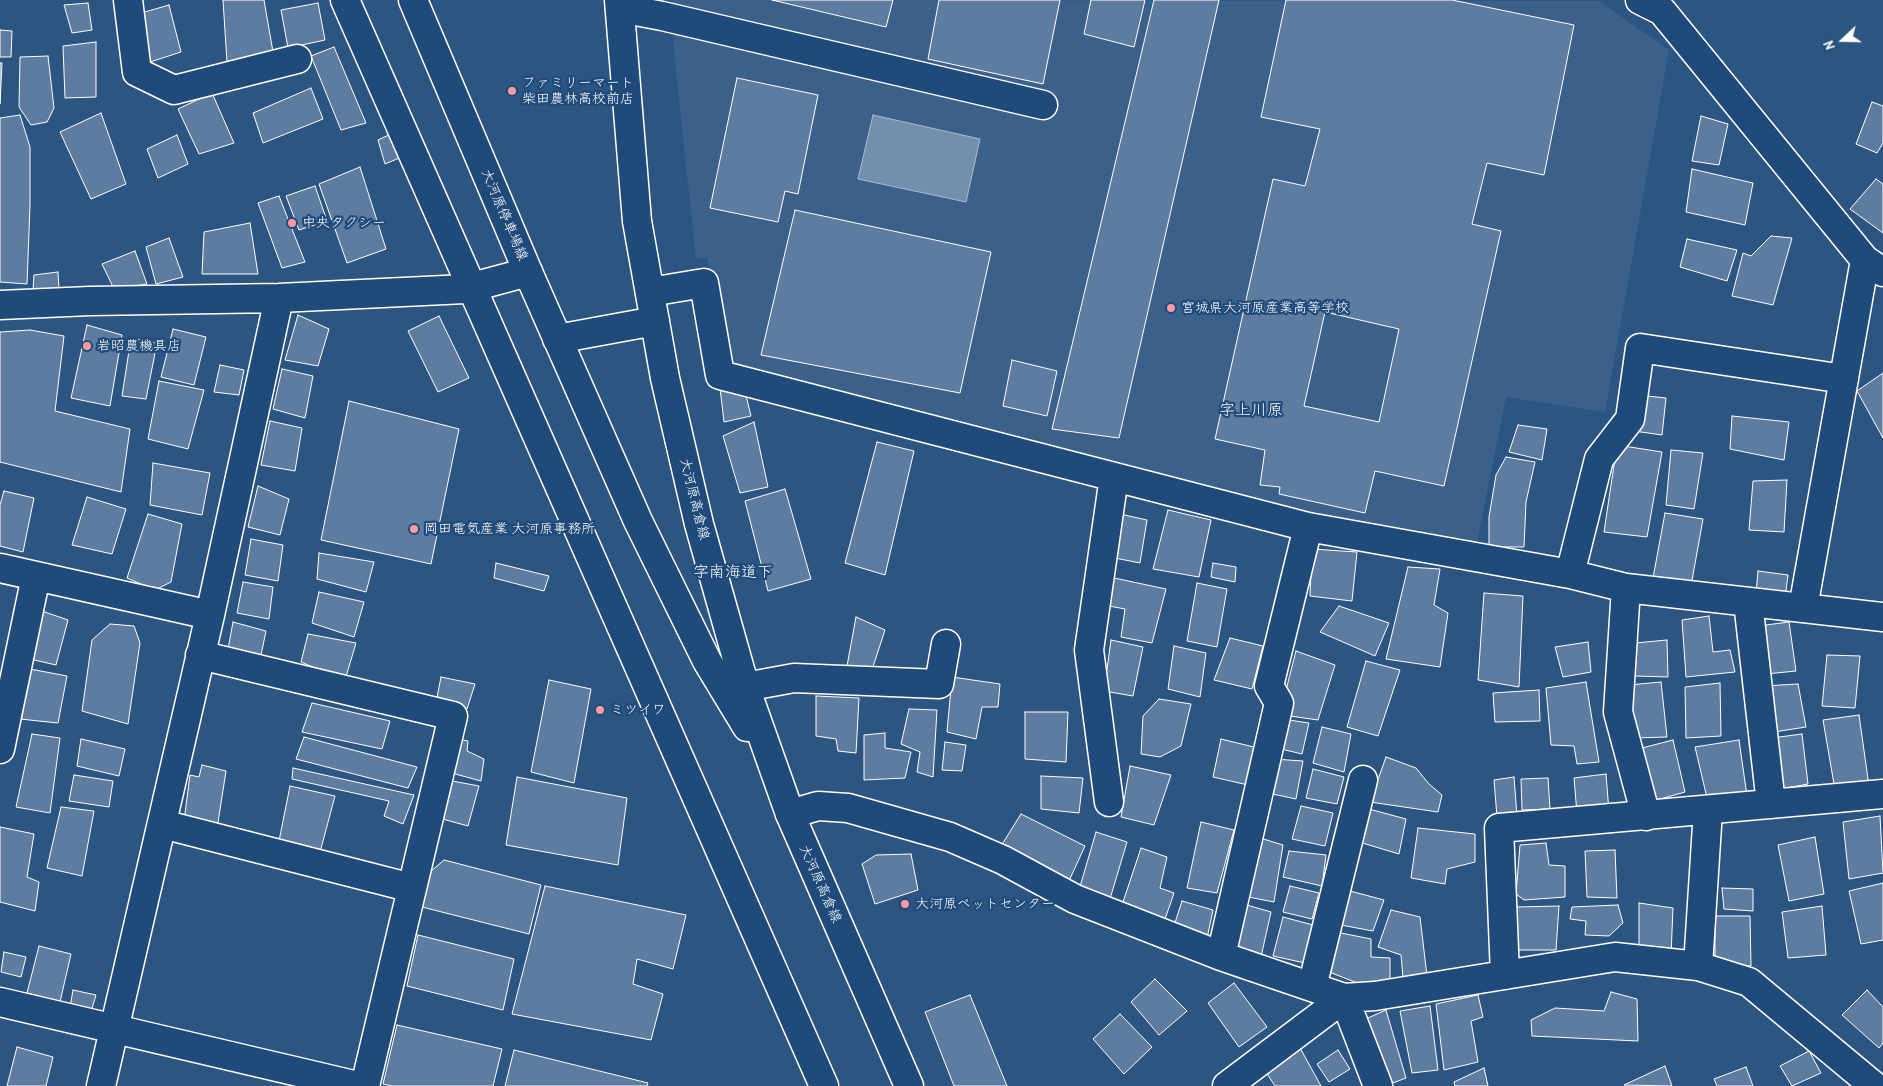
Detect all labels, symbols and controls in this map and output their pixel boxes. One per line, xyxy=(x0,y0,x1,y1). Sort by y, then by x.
north arrow xyxy=(1818,15,1868,65)
text: N xyxy=(1818,39,1839,52)
place label: ファミリーマート 柴田農林高校前店 xyxy=(522,75,634,108)
marker: ファミリーマート 柴田農林高校前店 xyxy=(506,85,518,97)
street label: 大河原停車場線 xyxy=(477,167,531,263)
place label: 中央タクシー xyxy=(302,215,386,231)
marker: 中央タクシー xyxy=(286,217,298,229)
place label: 宮城県大河原産業高等学校 xyxy=(1181,300,1349,316)
marker: 宮城県大河原産業高等学校 xyxy=(1165,302,1177,314)
place label: 岩昭農機具店 xyxy=(97,338,181,354)
marker: 岩昭農機具店 xyxy=(81,340,93,352)
district label: 字上川原 xyxy=(1219,401,1283,421)
street label: 大河原高倉線 xyxy=(676,456,712,542)
place label: 岡田電気産業 大河原事務所 xyxy=(424,521,595,537)
marker: 岡田電気産業 大河原事務所 xyxy=(408,523,420,535)
district label: 字南海道下 xyxy=(693,563,773,583)
place label: ミツイワ xyxy=(610,702,666,718)
marker: ミツイワ xyxy=(594,704,606,716)
street label: 大河原高倉線 xyxy=(795,842,845,926)
place label: 大河原ペットセンター xyxy=(915,896,1055,912)
marker: 大河原ペットセンター xyxy=(899,898,911,910)

